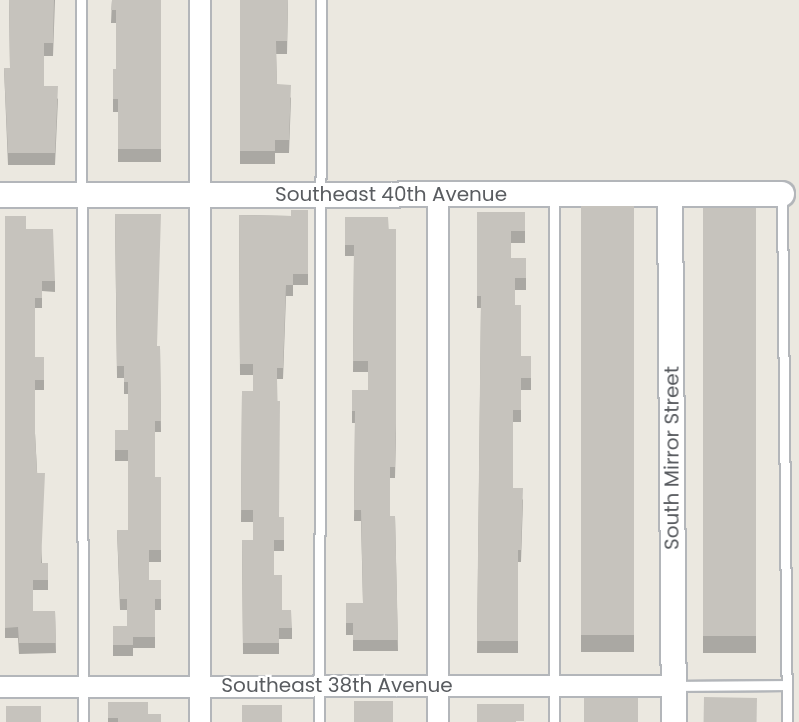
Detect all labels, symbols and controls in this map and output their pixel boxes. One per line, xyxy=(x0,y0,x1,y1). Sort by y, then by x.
street label: Southeast 40th Avenue xyxy=(275,182,507,206)
street label: South Mirror Street xyxy=(660,366,684,550)
street label: Southeast 38th Avenue xyxy=(221,673,453,697)

